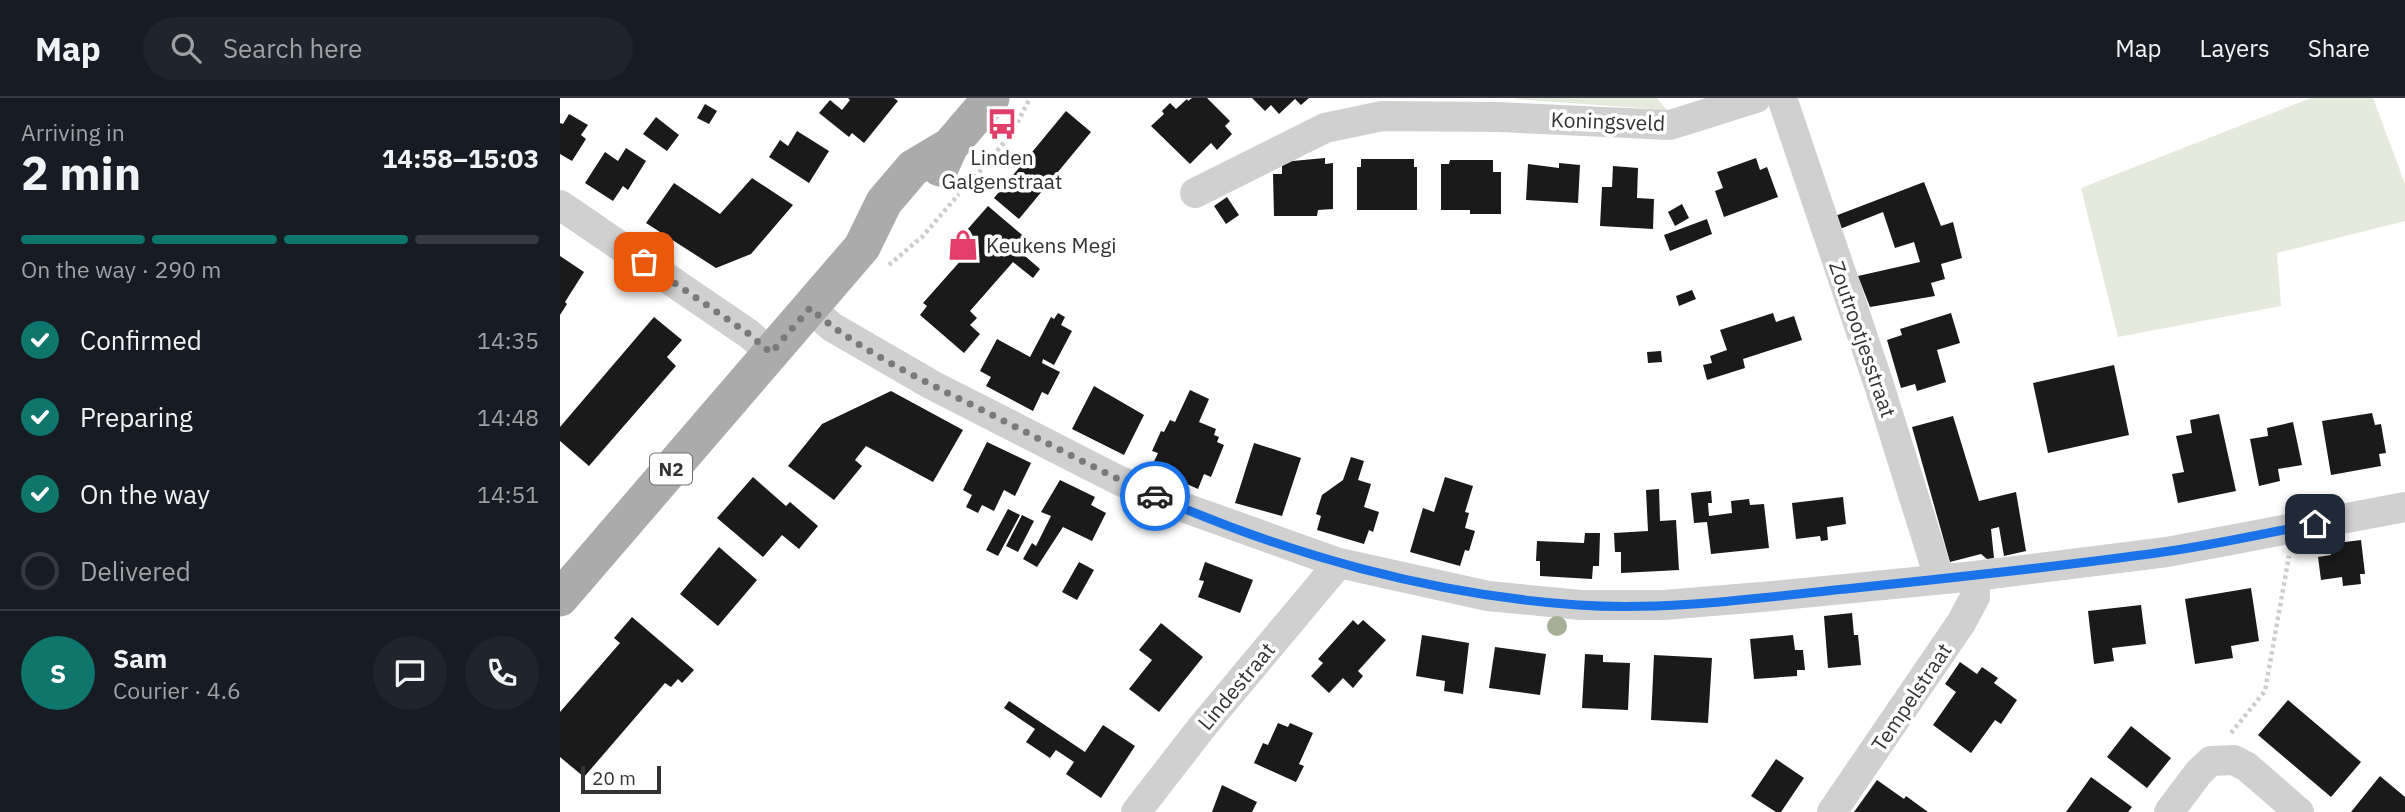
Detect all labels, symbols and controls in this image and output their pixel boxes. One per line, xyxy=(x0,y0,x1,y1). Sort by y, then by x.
search box xyxy=(143,17,633,80)
text: Map xyxy=(35,27,101,70)
icon: search xyxy=(167,29,205,67)
text: Search here xyxy=(223,31,362,65)
text: Map xyxy=(2115,32,2162,64)
text: Layers xyxy=(2200,32,2270,64)
text: Share xyxy=(2308,32,2370,64)
street label: Koningsveld xyxy=(1550,105,1666,137)
bus stop icon: Linden Galgenstraat xyxy=(985,107,1019,141)
text: Arriving in xyxy=(21,117,125,147)
text: 14:58–15:03 xyxy=(382,141,539,175)
text: 2 min xyxy=(21,143,141,203)
place label: Linden Galgenstraat xyxy=(942,143,1062,195)
shop icon: Keukens Megi xyxy=(946,228,980,262)
place label: Keukens Megi xyxy=(986,231,1117,259)
pin xyxy=(614,232,674,292)
icon: bag xyxy=(625,243,663,281)
text: On the way · 290 m xyxy=(21,254,221,284)
street label: Zoutrootjesstraat xyxy=(1823,257,1903,421)
icon: check xyxy=(21,321,59,359)
text: Confirmed xyxy=(80,323,202,357)
text: 14:35 xyxy=(477,325,539,355)
icon: check xyxy=(21,398,59,436)
text: Preparing xyxy=(80,400,193,434)
text: 14:48 xyxy=(477,402,539,432)
road number: N2 xyxy=(650,454,692,484)
courier xyxy=(1120,461,1190,531)
icon: check xyxy=(21,475,59,513)
text: On the way xyxy=(80,477,210,511)
icon: car xyxy=(1136,477,1174,515)
text: 14:51 xyxy=(477,479,539,509)
pin xyxy=(2285,494,2345,554)
icon: home xyxy=(2296,505,2334,543)
text: Delivered xyxy=(80,554,191,588)
button: chat xyxy=(373,636,447,710)
button: phone xyxy=(465,636,539,710)
street label: Lindestraat xyxy=(1191,636,1281,736)
street label: Tempelstraat xyxy=(1864,637,1958,757)
text: Sam xyxy=(113,641,167,675)
text: S xyxy=(50,656,66,690)
text: Courier · 4.6 xyxy=(113,675,241,705)
scale bar xyxy=(581,763,662,795)
text: 20 m xyxy=(592,766,636,790)

